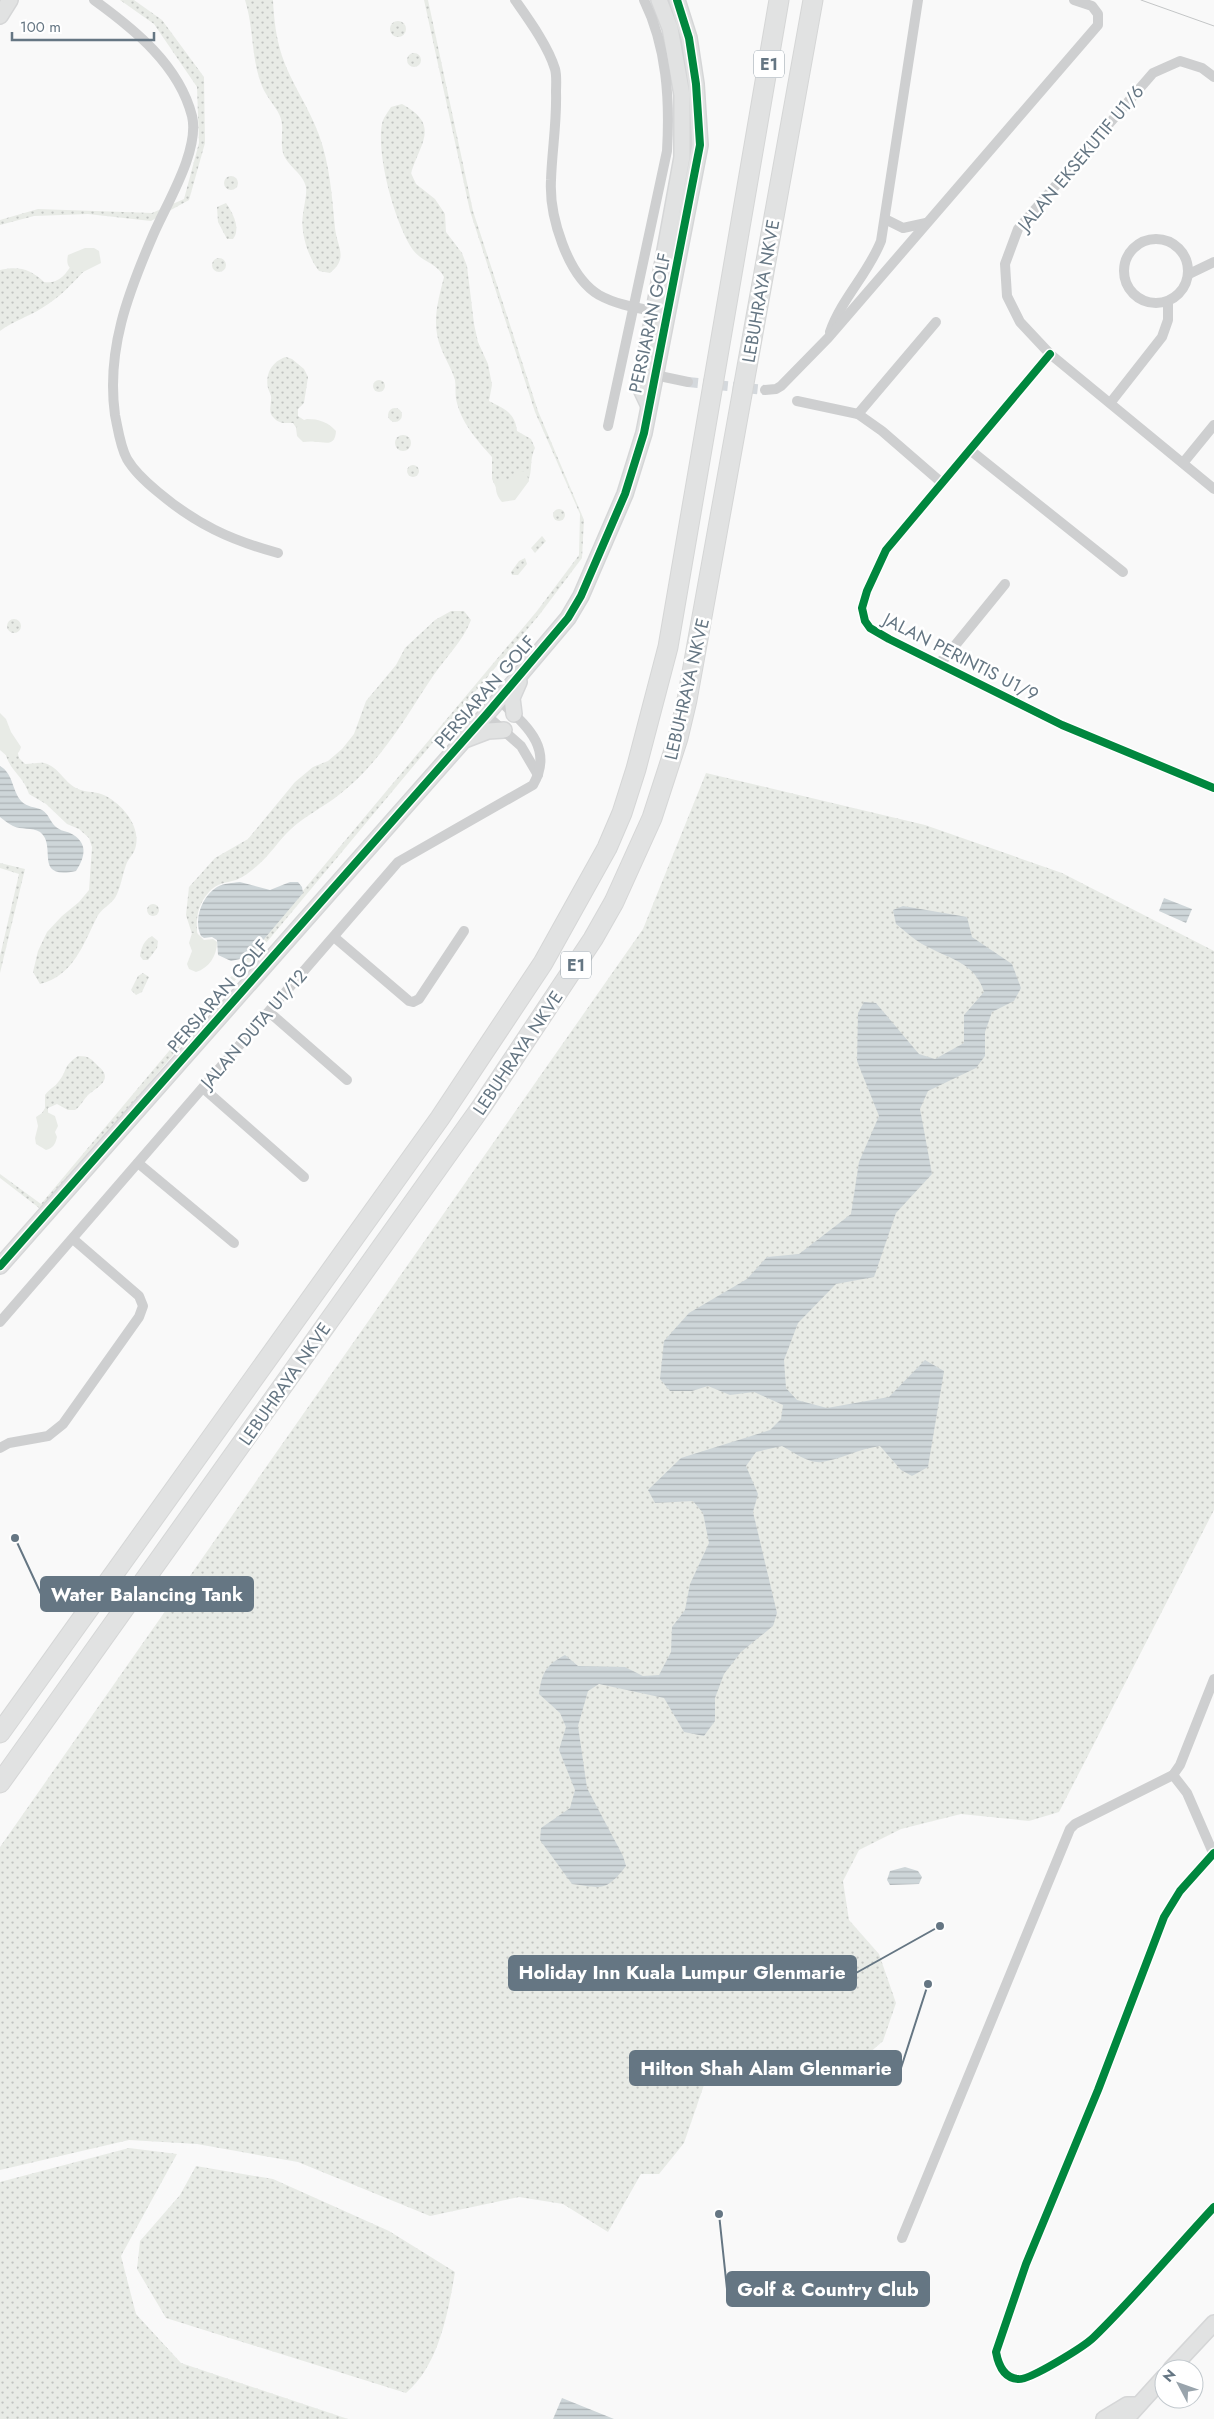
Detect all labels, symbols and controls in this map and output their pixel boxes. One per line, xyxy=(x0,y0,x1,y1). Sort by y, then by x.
scale bar xyxy=(12,10,155,42)
text: 100 m xyxy=(20,16,61,38)
road number: E1 xyxy=(754,51,784,78)
street label: JALAN EKSEKUTIF U1/6 xyxy=(1011,79,1150,238)
street label: LEBUHRAYA NKVE xyxy=(736,217,786,365)
street label: PERSIARAN GOLF xyxy=(622,251,678,395)
street label: JALAN PERINTIS U1/9 xyxy=(877,606,1043,707)
street label: LEBUHRAYA NKVE xyxy=(658,615,716,763)
street label: PERSIARAN GOLF xyxy=(428,630,542,754)
street label: PERSIARAN GOLF xyxy=(161,934,275,1058)
road number: E1 xyxy=(561,952,591,978)
street label: JALAN DUTA U1/12 xyxy=(194,964,313,1096)
street label: LEBUHRAYA NKVE xyxy=(467,986,569,1120)
street label: LEBUHRAYA NKVE xyxy=(233,1317,337,1451)
callout: Water Balancing Tank xyxy=(41,1577,253,1611)
text: Water Balancing Tank xyxy=(51,1581,243,1608)
callout: Holiday Inn Kuala Lumpur Glenmarie xyxy=(509,1956,856,1990)
text: Holiday Inn Kuala Lumpur Glenmarie xyxy=(518,1959,846,1986)
callout: Hilton Shah Alam Glenmarie xyxy=(630,2051,901,2085)
text: Hilton Shah Alam Glenmarie xyxy=(640,2055,892,2082)
callout: Golf & Country Club xyxy=(727,2272,929,2306)
text: Golf & Country Club xyxy=(737,2276,919,2303)
north arrow xyxy=(1154,2359,1204,2409)
text: N xyxy=(1158,2365,1180,2386)

